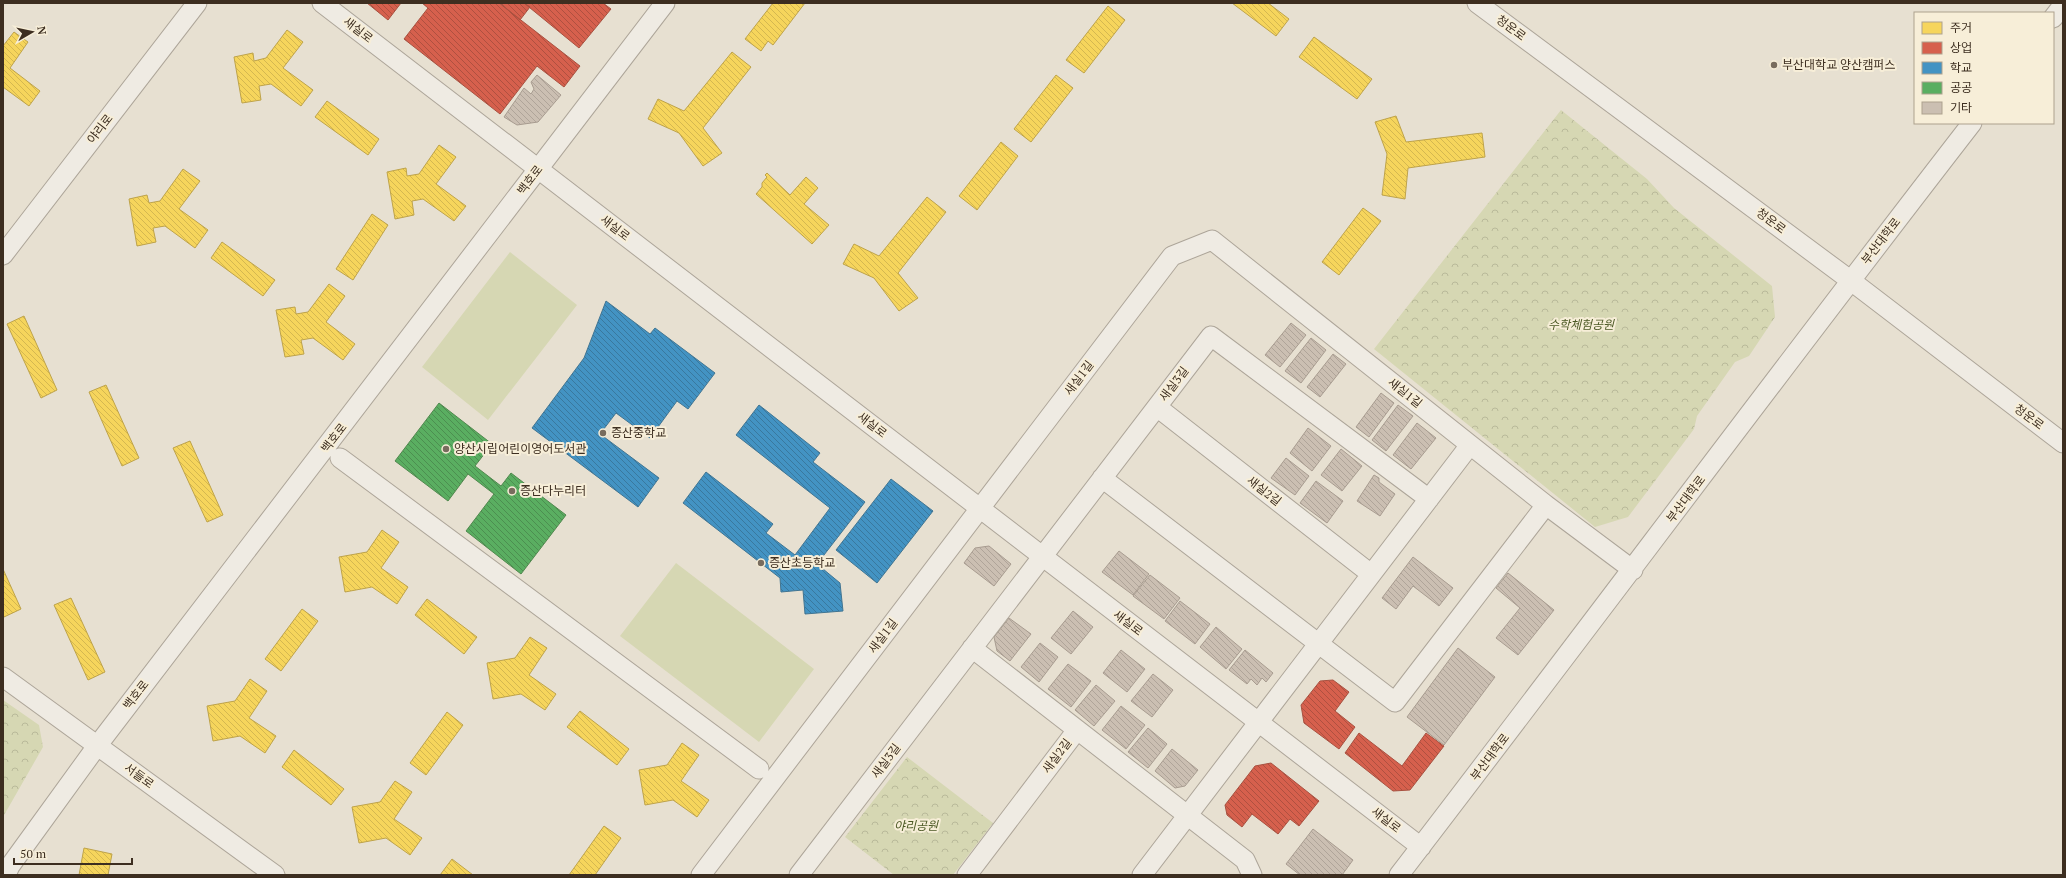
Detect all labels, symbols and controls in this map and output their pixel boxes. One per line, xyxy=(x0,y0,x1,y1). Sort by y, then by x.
north arrow xyxy=(12,12,52,52)
street label: 청운로 xyxy=(1494,12,1529,44)
legend xyxy=(1914,12,2054,124)
street label: 새실로 xyxy=(341,13,376,46)
text: 주거 xyxy=(1950,20,1972,35)
text: N xyxy=(34,25,50,36)
text: 상업 xyxy=(1950,40,1972,55)
place label: 부산대학교 양산캠퍼스 xyxy=(1782,57,1895,72)
marker: 부산대학교 양산캠퍼스 xyxy=(1769,60,1779,70)
text: 학교 xyxy=(1950,60,1972,75)
text: 공공 xyxy=(1950,80,1972,95)
text: 기타 xyxy=(1950,100,1972,115)
street label: 야리로 xyxy=(83,111,116,146)
street label: 백호로 xyxy=(514,162,546,197)
street label: 청운로 xyxy=(1754,205,1789,237)
street label: 새실로 xyxy=(598,211,633,244)
street label: 부산대학로 xyxy=(1858,214,1904,267)
park label: 수학체험공원 xyxy=(1548,317,1615,332)
street label: 새실1길 xyxy=(1061,357,1096,398)
street label: 새실3길 xyxy=(1156,363,1191,404)
street label: 새실1길 xyxy=(1385,374,1425,411)
street label: 청운로 xyxy=(2012,401,2047,433)
street label: 새실로 xyxy=(855,408,890,441)
street label: 백호로 xyxy=(317,420,350,455)
place label: 증산중학교 xyxy=(611,425,666,440)
marker: 증산중학교 xyxy=(598,428,608,438)
place label: 양산시립어린이영어도서관 xyxy=(454,441,586,456)
marker: 양산시립어린이영어도서관 xyxy=(441,444,451,454)
street label: 부산대학로 xyxy=(1663,472,1708,525)
street label: 새실2길 xyxy=(1244,473,1285,509)
place label: 증산다누리터 xyxy=(520,483,586,498)
marker: 증산다누리터 xyxy=(507,486,517,496)
place label: 증산초등학교 xyxy=(769,555,835,570)
marker: 증산초등학교 xyxy=(756,558,766,568)
street label: 새실로 xyxy=(1111,607,1146,639)
street label: 새실1길 xyxy=(865,615,900,656)
street label: 백호로 xyxy=(119,677,152,712)
street label: 부산대학로 xyxy=(1467,730,1512,783)
street label: 새실2길 xyxy=(1039,735,1074,776)
street label: 새실3길 xyxy=(868,740,903,781)
street label: 서들로 xyxy=(121,760,157,791)
street label: 새실로 xyxy=(1369,803,1404,836)
park label: 야리공원 xyxy=(894,818,939,833)
scale bar xyxy=(14,840,132,866)
text: 50 m xyxy=(20,846,47,861)

